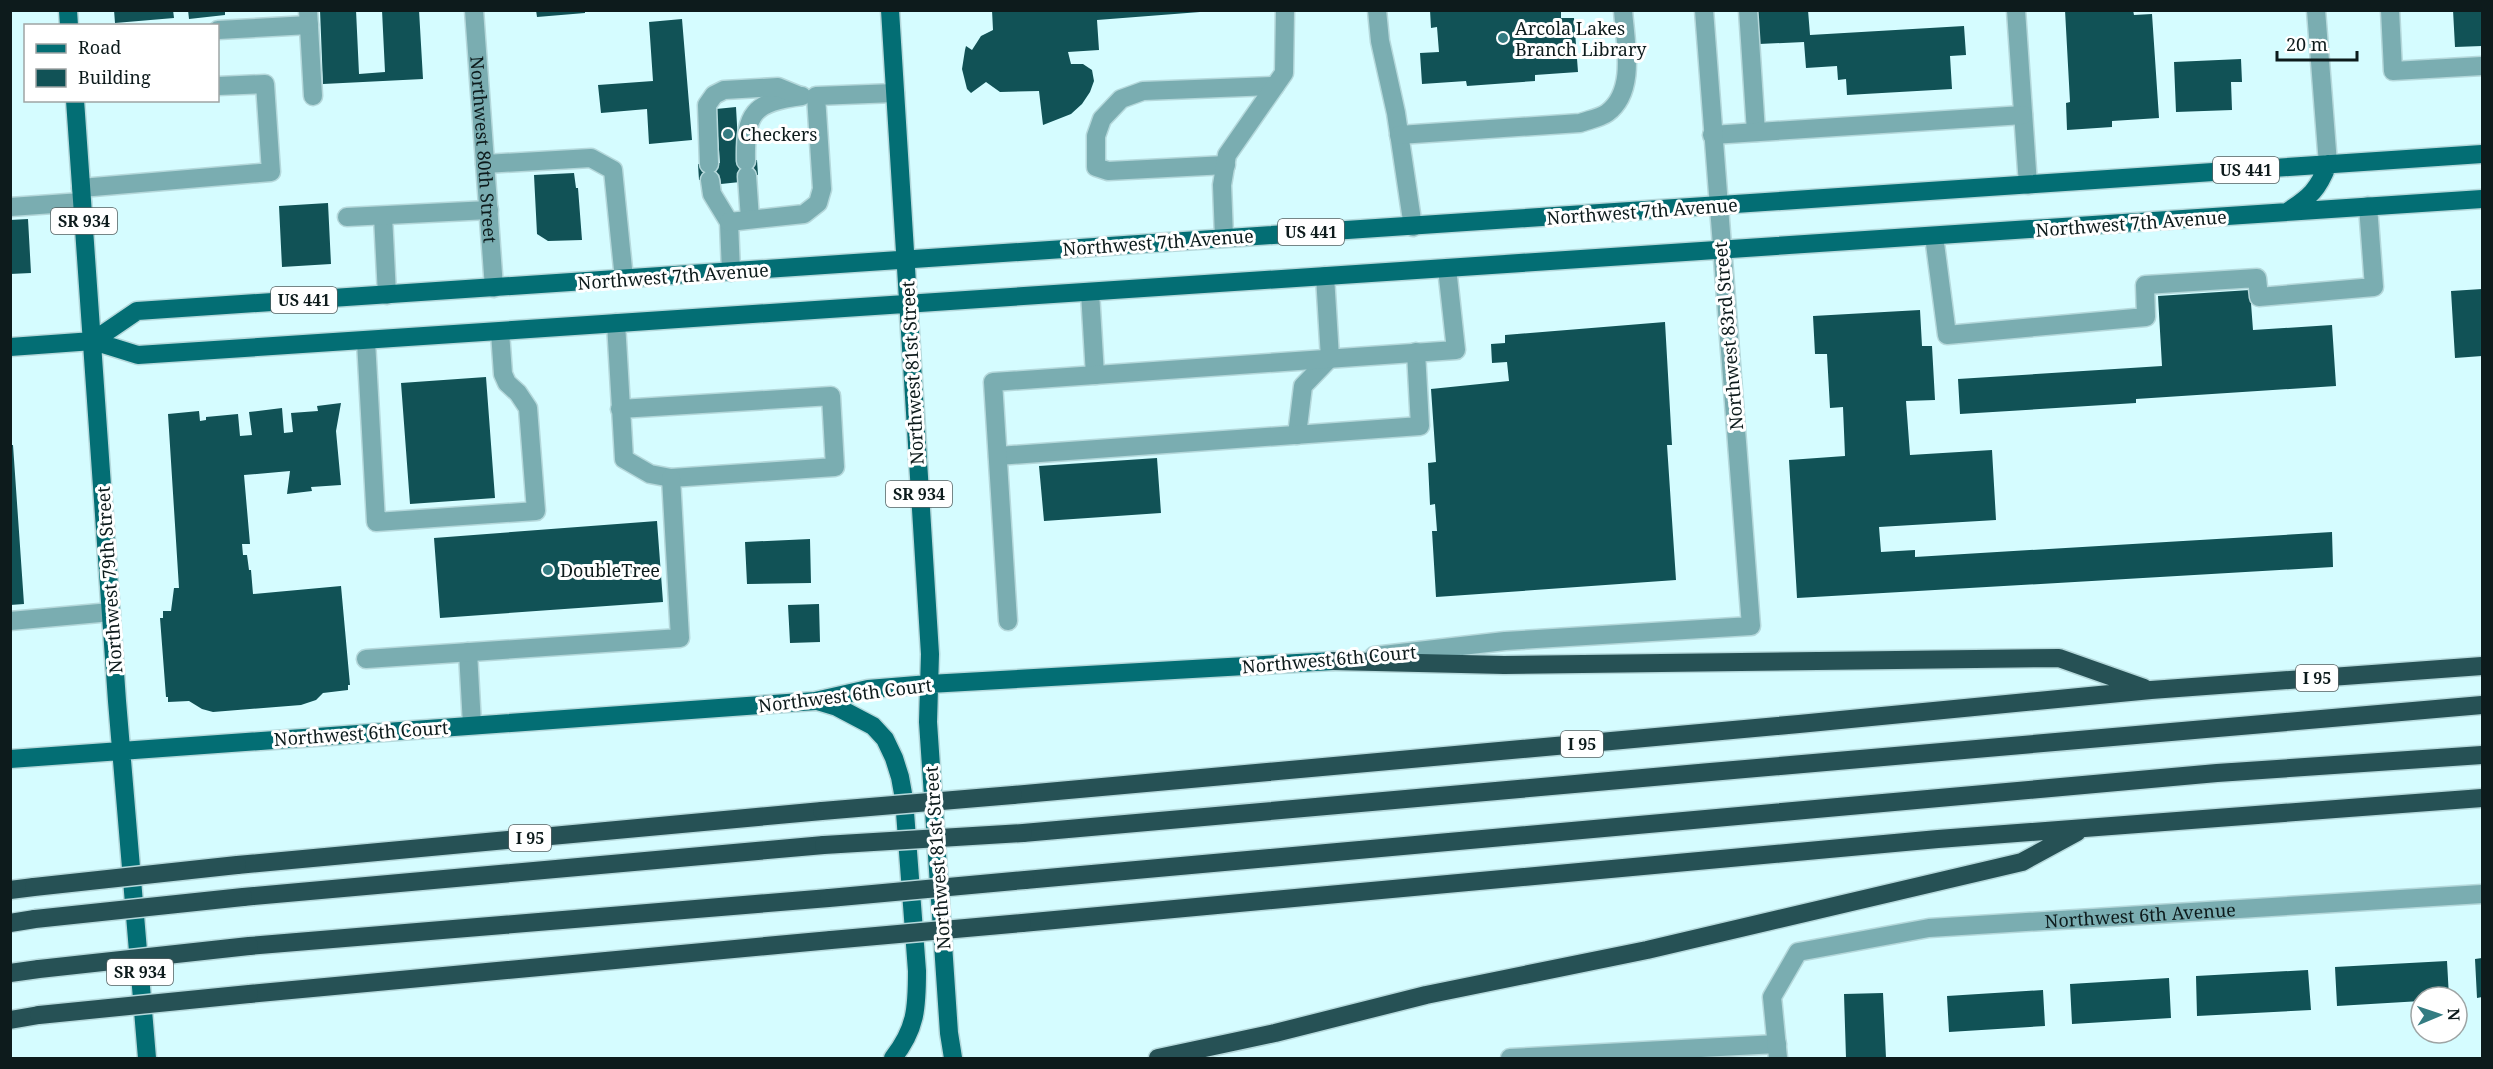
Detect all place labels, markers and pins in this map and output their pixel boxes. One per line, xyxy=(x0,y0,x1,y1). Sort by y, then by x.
place label: Arcola Lakes Branch Library xyxy=(1515,16,1647,61)
marker: Arcola Lakes Branch Library xyxy=(1496,31,1510,45)
place label: Checkers xyxy=(740,122,817,146)
marker: Checkers xyxy=(721,127,735,141)
place label: DoubleTree xyxy=(560,558,660,582)
marker: DoubleTree xyxy=(541,563,555,577)

